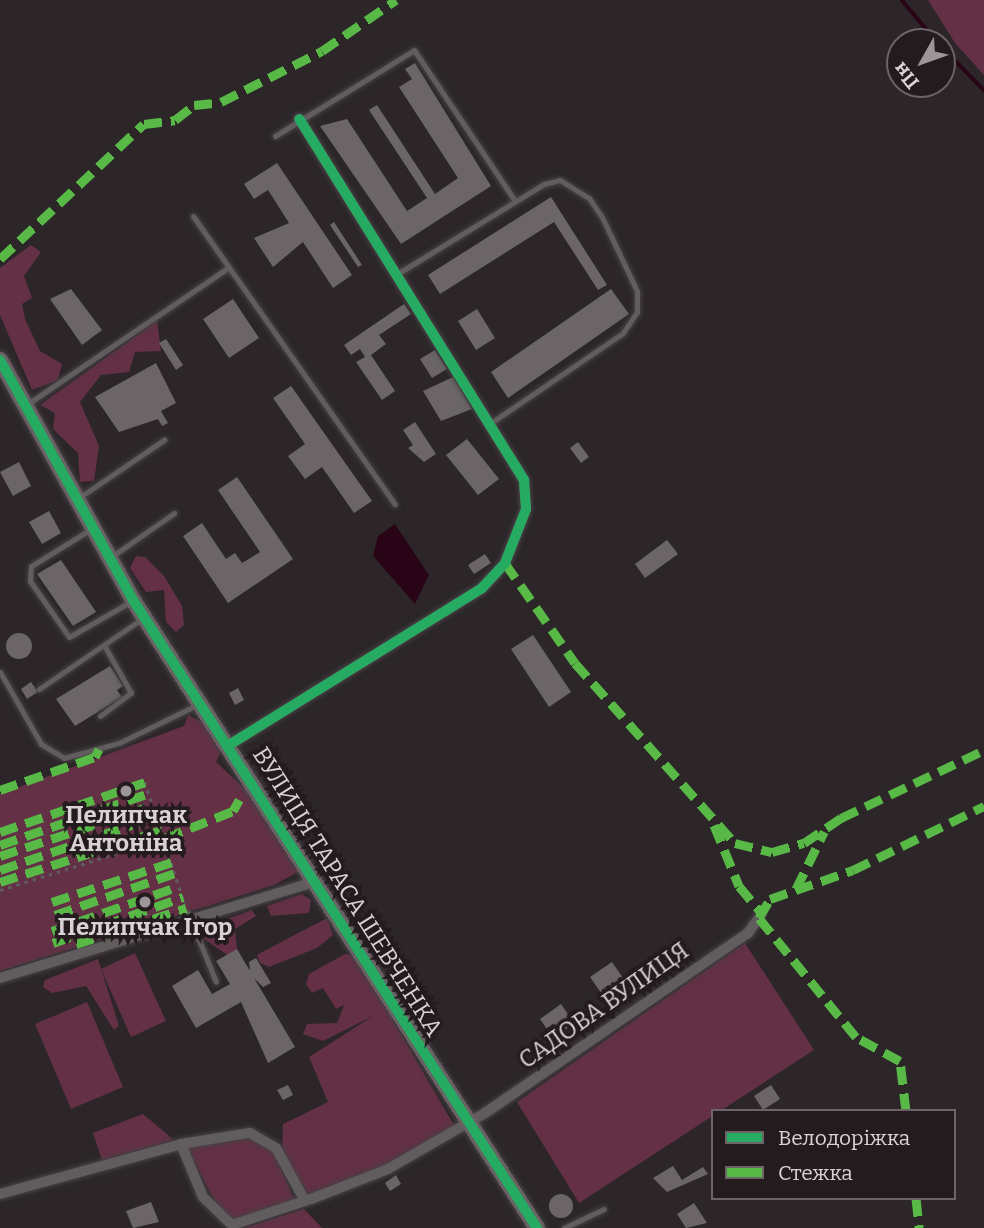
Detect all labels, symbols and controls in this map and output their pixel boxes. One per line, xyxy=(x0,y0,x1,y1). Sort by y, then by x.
north arrow xyxy=(886,28,956,98)
text: Пн xyxy=(888,58,924,93)
street label: ВУЛИЦЯ ТАРАСА ШЕВЧЕНКА xyxy=(246,742,448,1042)
marker: Пелипчак Антоніна xyxy=(118,783,134,799)
place label: Пелипчак Антоніна xyxy=(65,802,187,858)
marker: Пелипчак Ігор xyxy=(137,894,153,910)
place label: Пелипчак Ігор xyxy=(58,914,232,942)
street label: САДОВА ВУЛИЦЯ xyxy=(514,937,694,1075)
legend xyxy=(711,1109,956,1200)
text: Велодоріжка xyxy=(778,1125,910,1151)
text: Стежка xyxy=(778,1160,853,1186)

